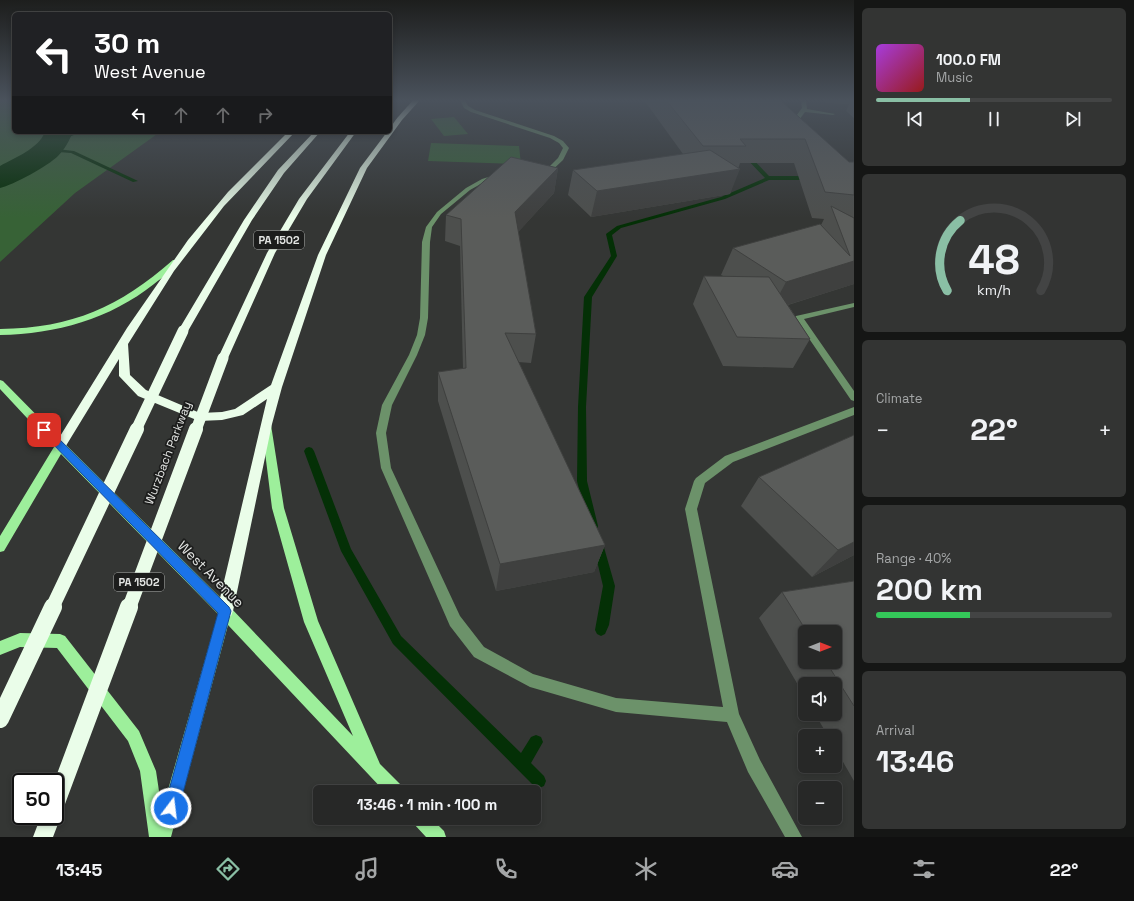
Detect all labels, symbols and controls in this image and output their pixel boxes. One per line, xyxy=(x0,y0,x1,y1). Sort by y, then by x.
text: 30 m xyxy=(94,25,160,61)
icon: left xyxy=(28,28,80,80)
text: 100.0 FM xyxy=(936,50,1001,69)
text: West Avenue xyxy=(94,60,206,83)
text: Music xyxy=(936,69,973,86)
icon: left xyxy=(128,104,150,126)
icon: ahead xyxy=(170,104,192,126)
icon: ahead xyxy=(212,104,234,126)
icon: right xyxy=(254,104,276,126)
icon: previous xyxy=(904,108,926,130)
icon: pause xyxy=(983,108,1005,130)
icon: next xyxy=(1062,108,1084,130)
road number: PA 1502 xyxy=(254,231,304,249)
text: 48 xyxy=(968,232,1020,285)
text: km/h xyxy=(977,280,1011,298)
text: Climate xyxy=(876,390,922,407)
street label: Wurzbach Parkway xyxy=(141,399,195,507)
text: 22° xyxy=(970,410,1018,449)
pin xyxy=(27,413,61,447)
text: − xyxy=(876,416,890,444)
text: + xyxy=(1098,416,1112,444)
icon: arrive xyxy=(33,419,55,441)
street label: West Avenue xyxy=(174,537,248,611)
text: Range · 40% xyxy=(876,550,951,567)
text: 200 km xyxy=(876,570,983,609)
road number: PA 1502 xyxy=(114,573,164,591)
north arrow xyxy=(798,625,842,669)
map controls xyxy=(798,625,842,825)
button: sound xyxy=(798,677,842,721)
text: Arrival xyxy=(876,722,915,739)
button: + xyxy=(798,729,842,773)
text: 13:46 xyxy=(876,742,954,781)
speed limit sign: 50 xyxy=(12,773,64,825)
button: − xyxy=(798,781,842,825)
position arrow xyxy=(150,787,192,829)
text: 13:46 · 1 min · 100 m xyxy=(357,795,497,814)
icon: directions xyxy=(214,855,242,883)
icon: music xyxy=(353,855,381,883)
icon: phone xyxy=(492,855,520,883)
icon: climate xyxy=(632,855,660,883)
icon: car xyxy=(771,855,799,883)
icon: filters xyxy=(910,855,938,883)
text: 13:45 xyxy=(56,858,102,881)
text: 22° xyxy=(1050,858,1078,881)

